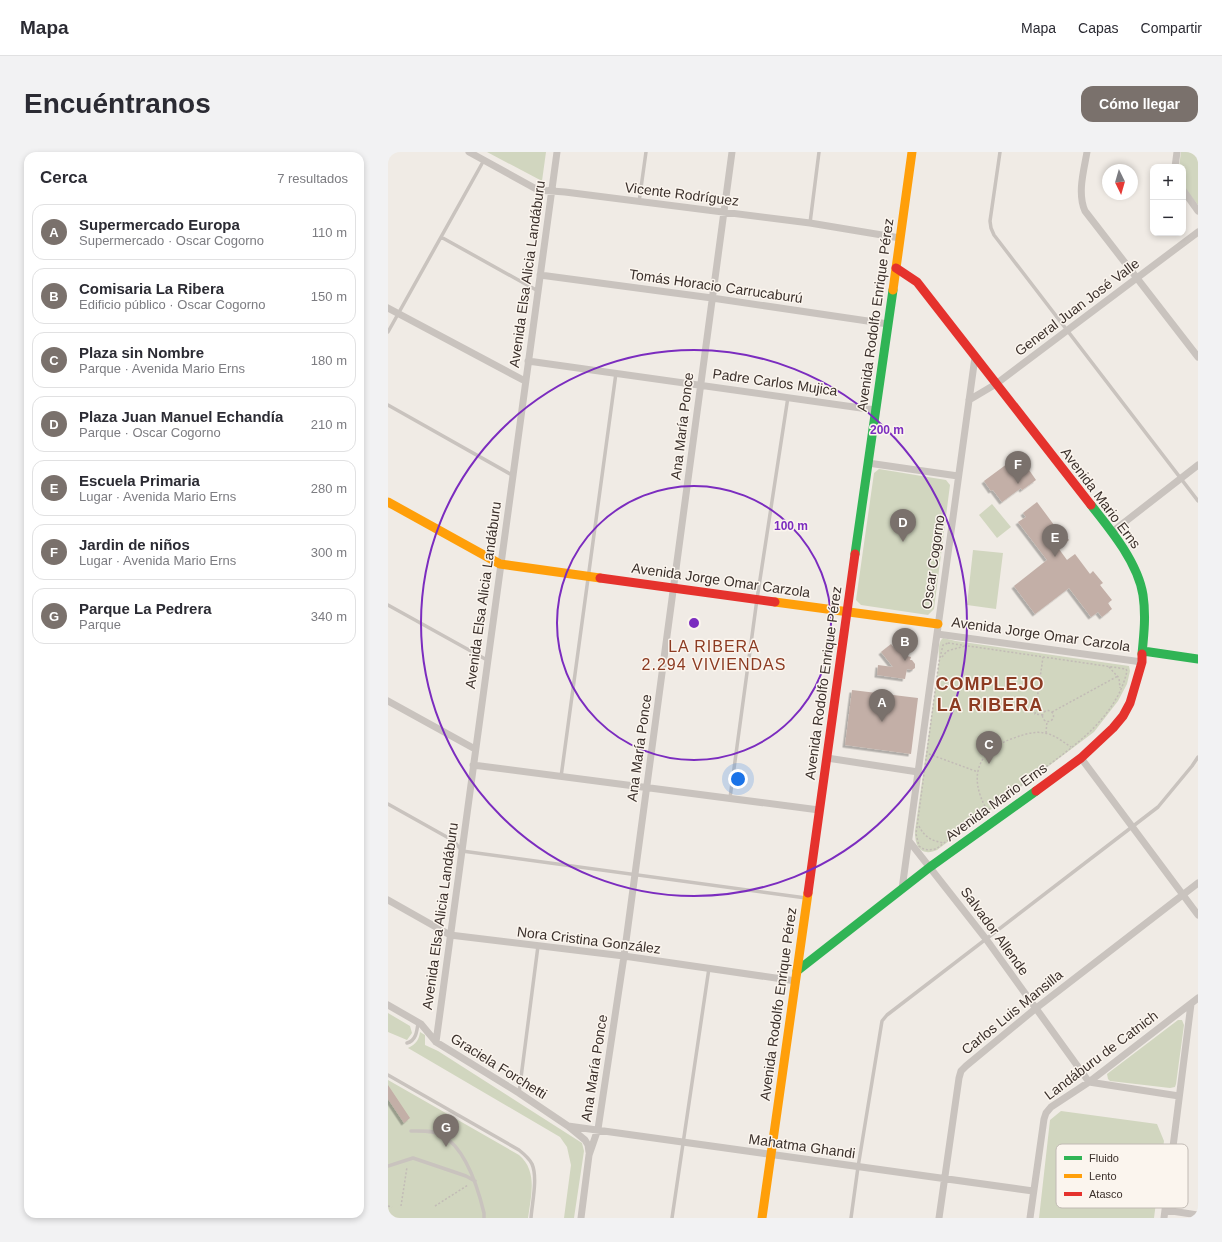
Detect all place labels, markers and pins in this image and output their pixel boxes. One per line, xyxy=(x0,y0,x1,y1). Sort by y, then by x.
pin: F xyxy=(1005,451,1031,484)
pin: D xyxy=(890,509,916,542)
pin: E xyxy=(1042,524,1068,557)
centre of rings xyxy=(687,616,701,630)
pin: B xyxy=(892,628,918,661)
pin: A xyxy=(869,689,895,722)
pin: C xyxy=(976,731,1002,764)
pin: G xyxy=(433,1114,459,1147)

